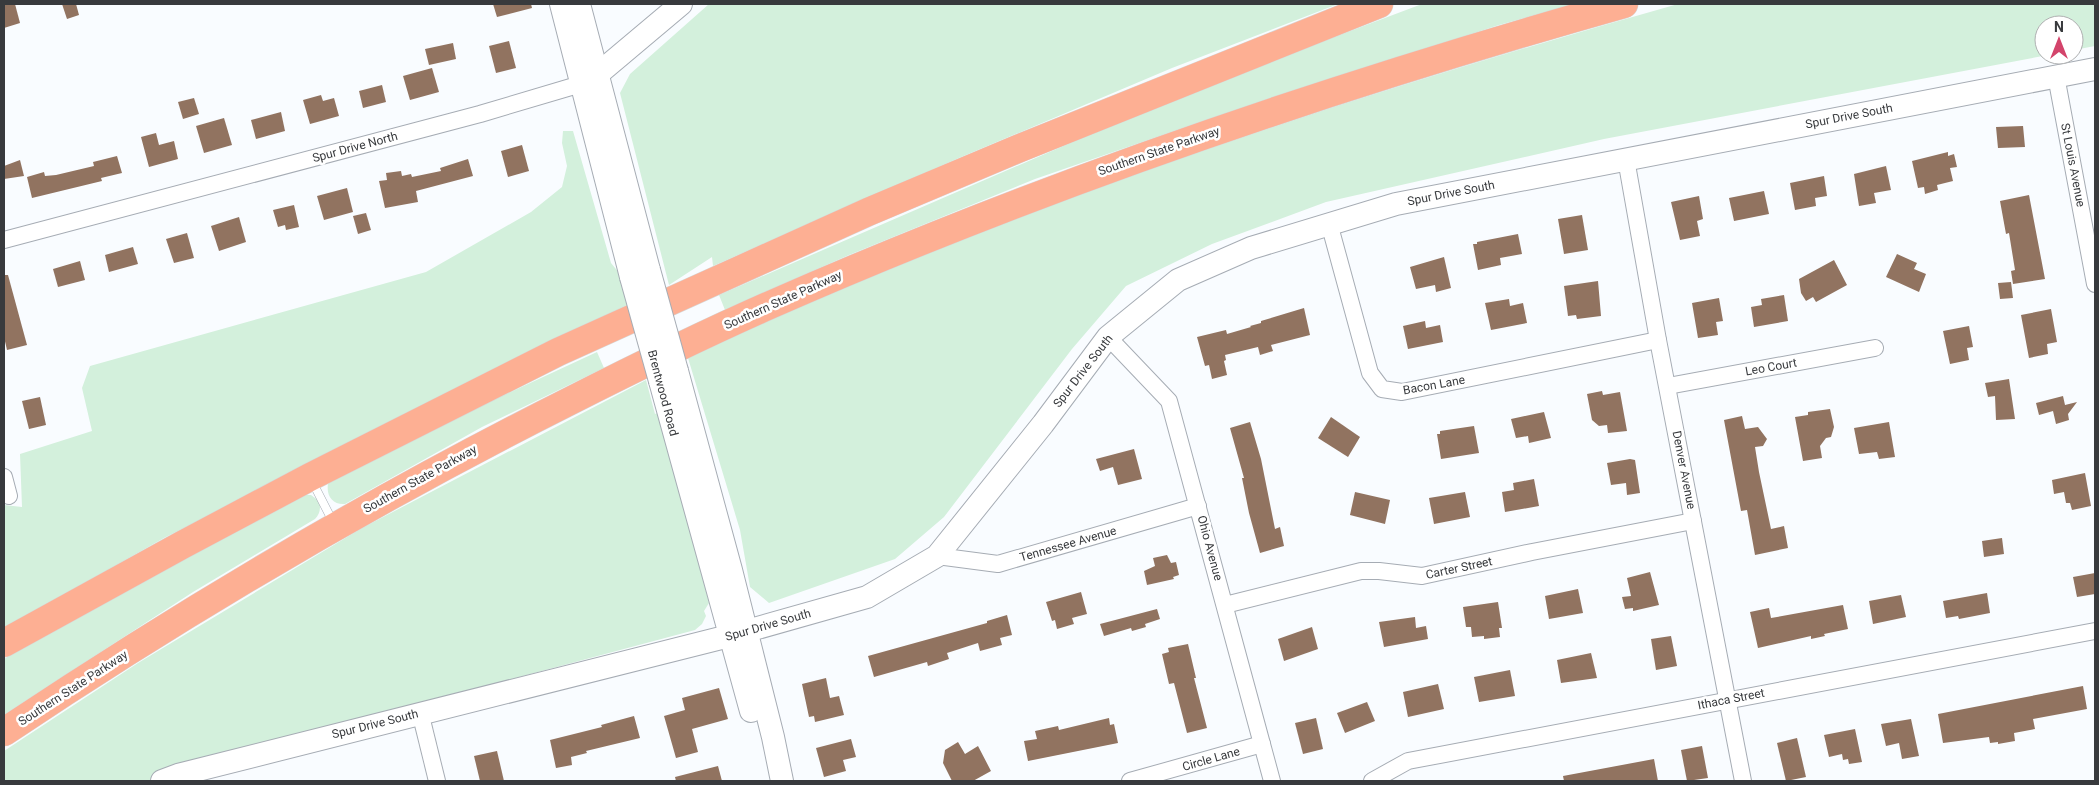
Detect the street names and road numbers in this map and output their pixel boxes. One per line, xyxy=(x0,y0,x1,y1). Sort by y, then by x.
street label: Spur Drive South xyxy=(1804,101,1894,131)
street label: St Louis Avenue xyxy=(2058,122,2088,208)
street label: Southern State Parkway xyxy=(1097,124,1222,178)
street label: Spur Drive North xyxy=(311,129,399,165)
street label: Spur Drive South xyxy=(1406,178,1496,208)
street label: Southern State Parkway xyxy=(722,268,844,332)
street label: Spur Drive South xyxy=(1050,332,1116,410)
street label: Brentwood Road xyxy=(645,349,681,437)
street label: Leo Court xyxy=(1744,356,1798,378)
street label: Bacon Lane xyxy=(1402,373,1466,397)
street label: Denver Avenue xyxy=(1670,430,1698,510)
street label: Southern State Parkway xyxy=(361,442,479,516)
street label: Ohio Avenue xyxy=(1195,514,1225,582)
street label: Tennessee Avenue xyxy=(1018,524,1118,564)
street label: Carter Street xyxy=(1424,554,1494,582)
street label: Spur Drive South xyxy=(723,606,813,644)
street label: Southern State Parkway xyxy=(16,647,130,729)
street label: Ithaca Street xyxy=(1696,686,1766,712)
street label: Spur Drive South xyxy=(330,706,420,742)
street label: Circle Lane xyxy=(1181,744,1241,774)

